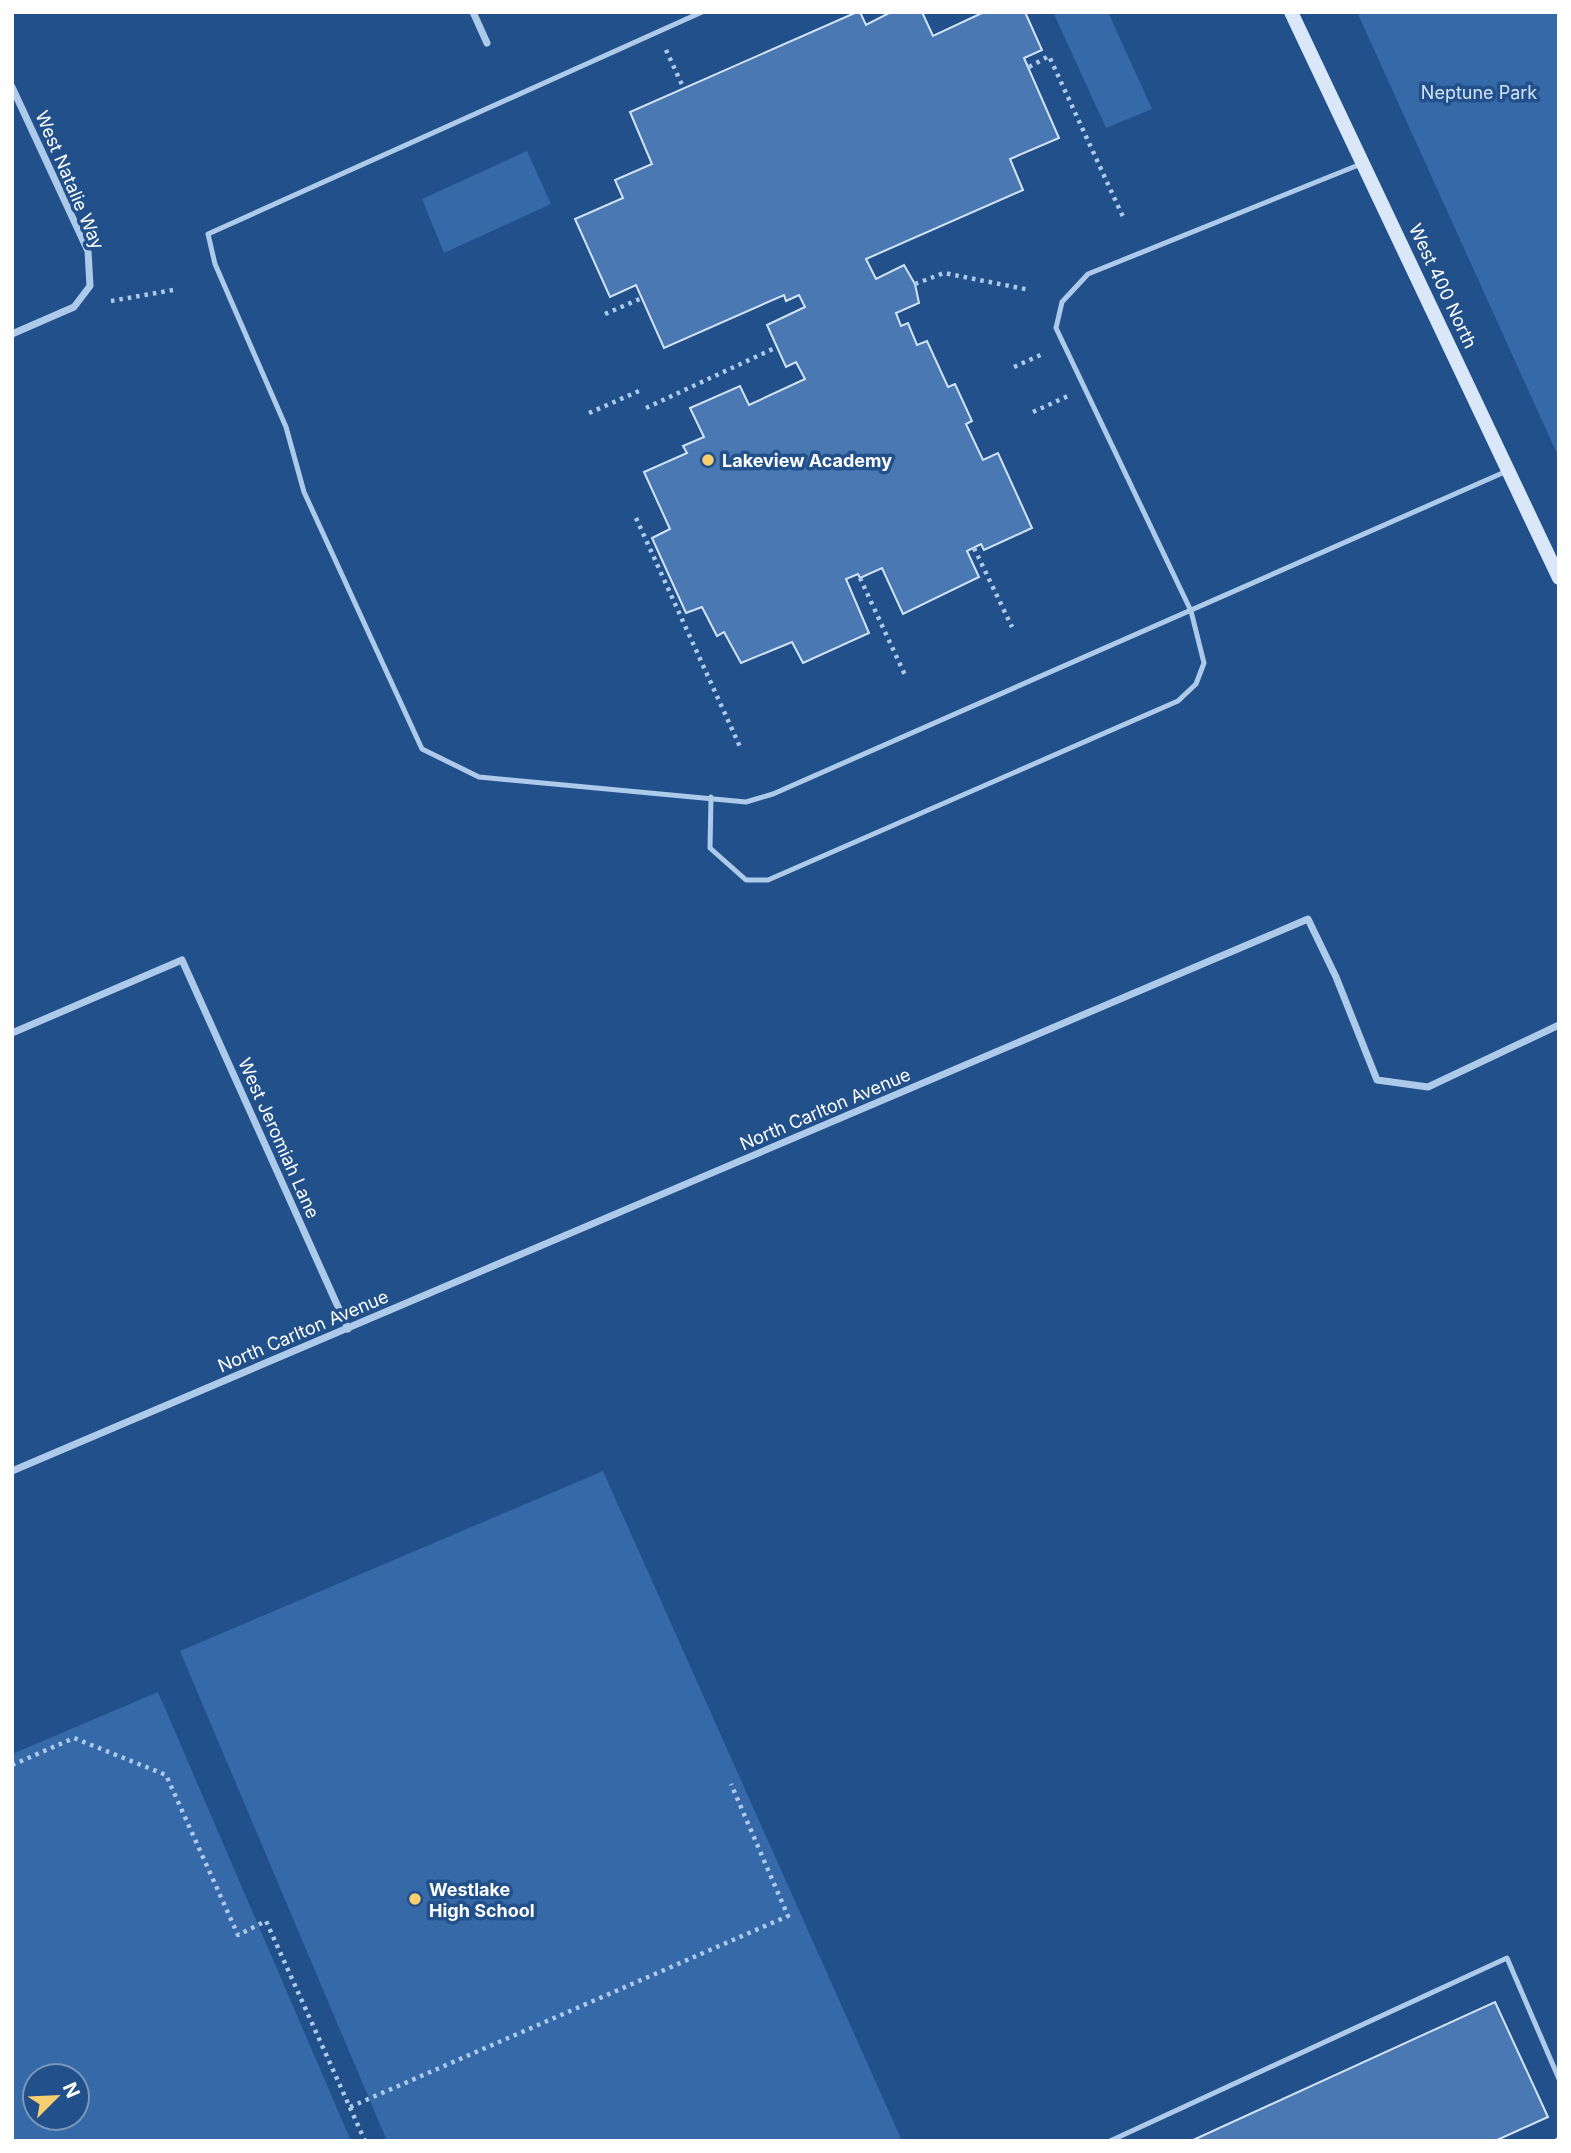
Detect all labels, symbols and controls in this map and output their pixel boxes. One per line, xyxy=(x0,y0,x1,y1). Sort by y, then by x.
park label: Neptune Park xyxy=(1421,82,1537,103)
street label: West Natalie Way xyxy=(31,108,109,252)
street label: West 400 North xyxy=(1405,220,1481,352)
place label: Lakeview Academy xyxy=(722,450,892,471)
marker: Lakeview Academy xyxy=(700,452,716,468)
street label: West Jeromiah Lane xyxy=(234,1055,324,1221)
street label: North Carlton Avenue xyxy=(736,1064,914,1154)
street label: North Carlton Avenue xyxy=(214,1286,392,1376)
place label: Westlake High School xyxy=(429,1879,535,1921)
marker: Westlake High School xyxy=(407,1891,423,1907)
north arrow xyxy=(21,2062,91,2132)
text: N xyxy=(58,2079,85,2102)

